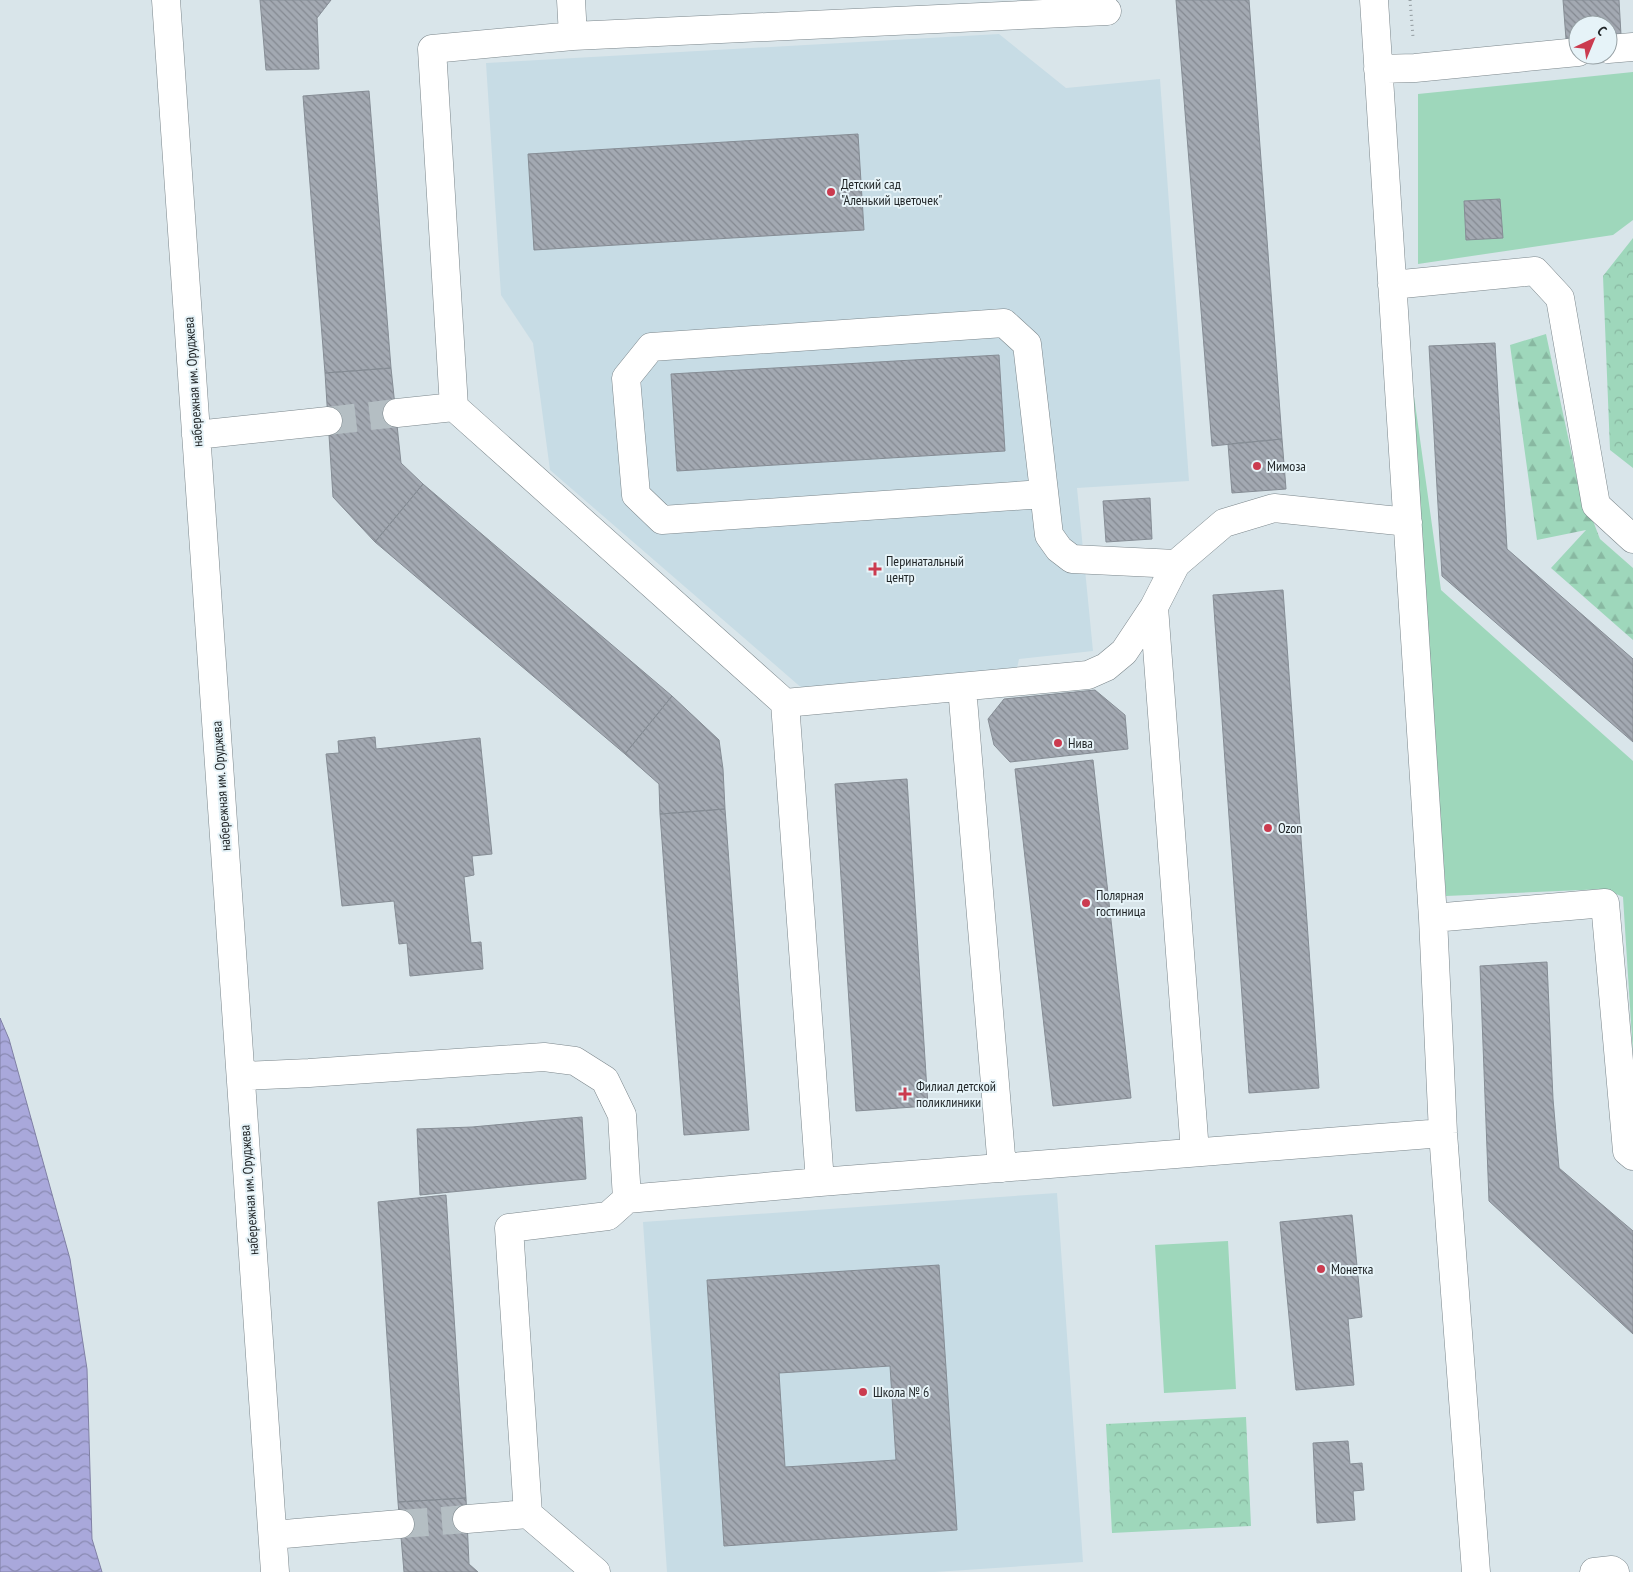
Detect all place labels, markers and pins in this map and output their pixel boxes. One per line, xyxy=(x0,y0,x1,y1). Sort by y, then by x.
place label: Детский сад "Аленький цветочек" xyxy=(841,175,942,209)
marker: Детский сад "Аленький цветочек" xyxy=(825,186,837,198)
place label: Мимоза xyxy=(1267,457,1306,475)
marker: Мимоза xyxy=(1251,460,1263,472)
place label: Перинатальный центр xyxy=(886,552,964,586)
marker: Перинатальный центр xyxy=(868,562,882,576)
place label: Нива xyxy=(1068,734,1093,752)
marker: Нива xyxy=(1052,737,1064,749)
place label: Ozon xyxy=(1278,819,1303,837)
marker: Ozon xyxy=(1262,822,1274,834)
place label: Полярная гостиница xyxy=(1096,886,1146,920)
marker: Полярная гостиница xyxy=(1080,897,1092,909)
place label: Филиал детской поликлиники xyxy=(916,1077,996,1111)
marker: Филиал детской поликлиники xyxy=(898,1087,912,1101)
place label: Монетка xyxy=(1331,1260,1373,1278)
marker: Монетка xyxy=(1315,1263,1327,1275)
place label: Школа № 6 xyxy=(873,1383,929,1401)
marker: Школа № 6 xyxy=(857,1386,869,1398)

